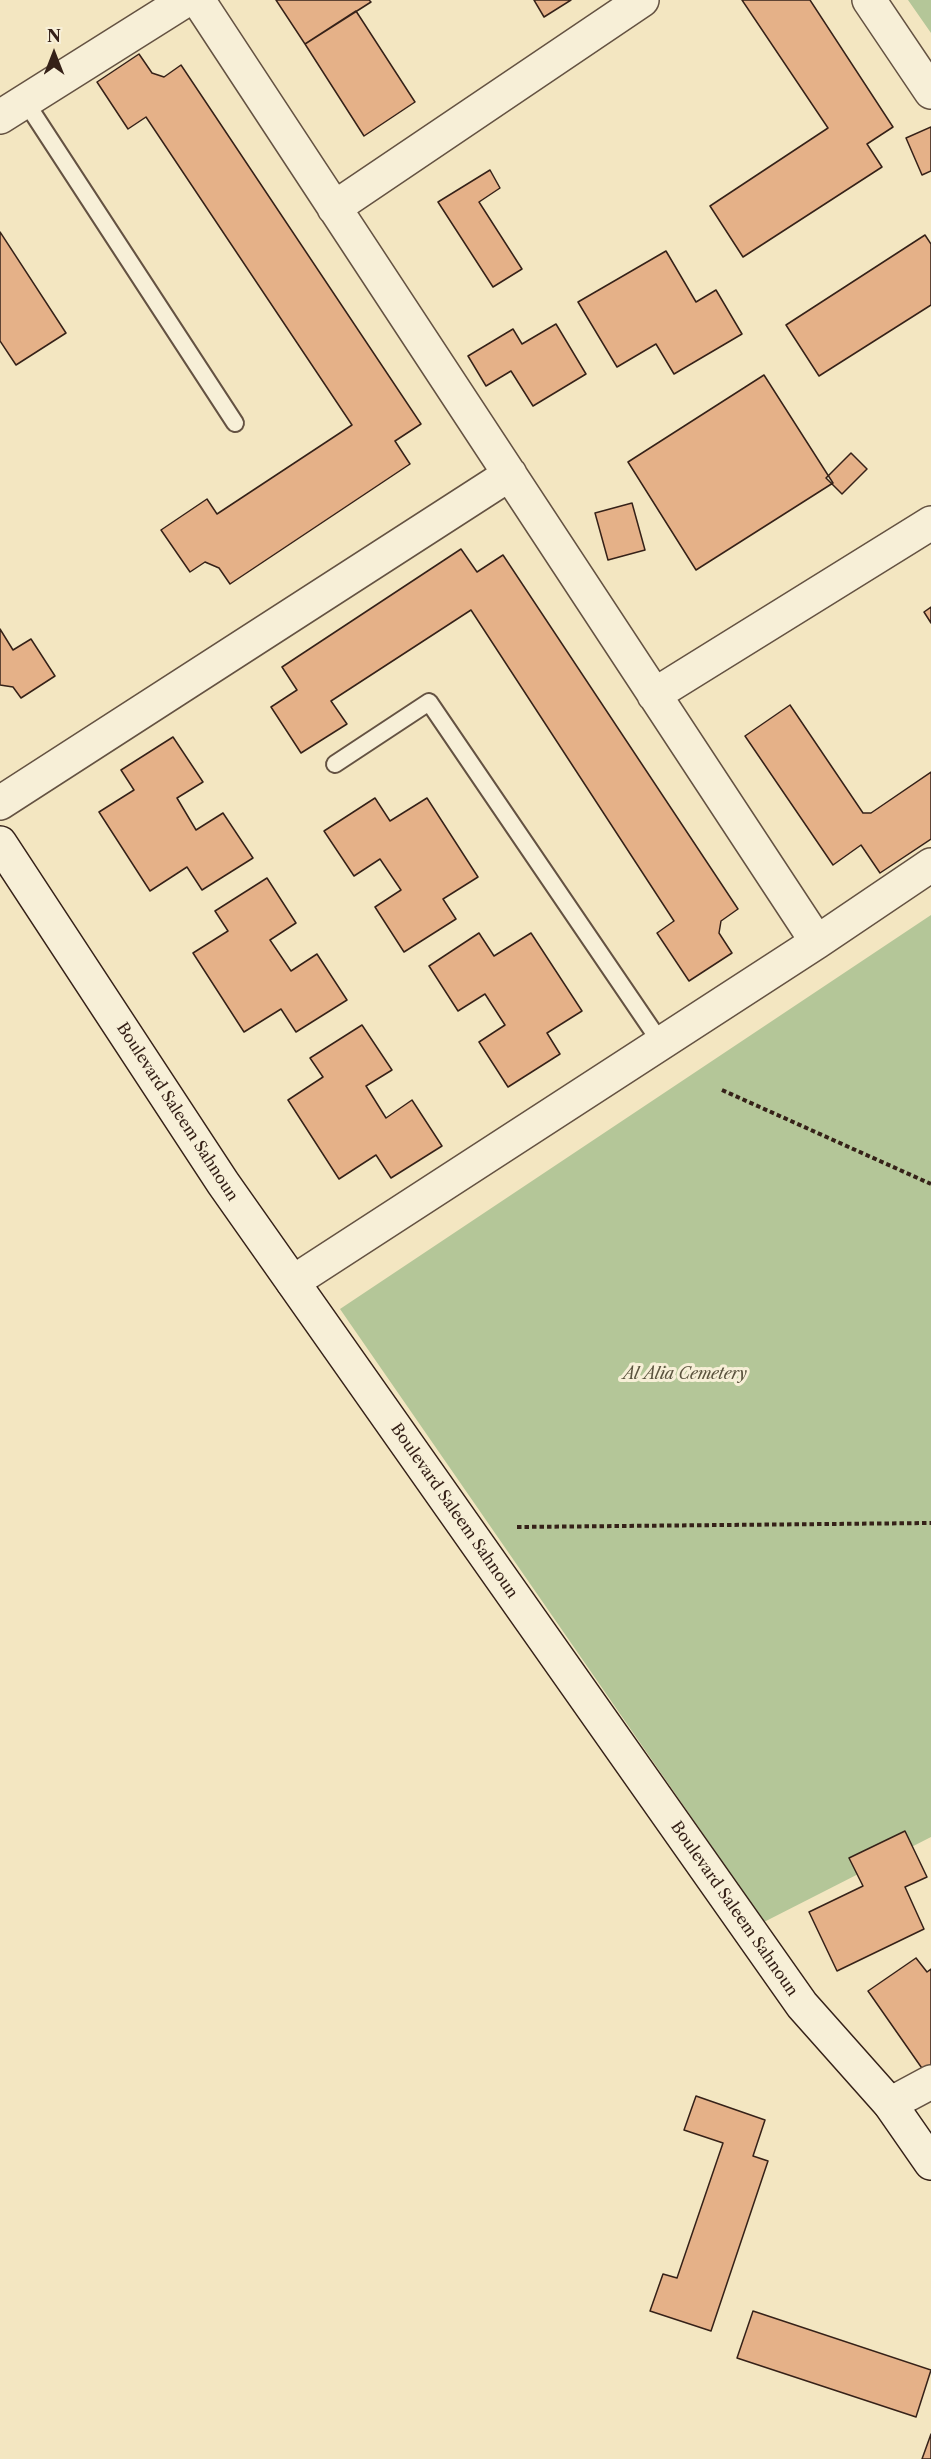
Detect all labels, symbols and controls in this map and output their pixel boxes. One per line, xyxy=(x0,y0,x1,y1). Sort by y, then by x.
north arrow xyxy=(24,24,84,84)
text: N xyxy=(47,26,61,46)
street label: Boulevard Saleem Sahnoun xyxy=(112,1019,242,1205)
park label: Al Alia Cemetery xyxy=(623,1364,747,1384)
street label: Boulevard Saleem Sahnoun xyxy=(386,1420,522,1602)
street label: Boulevard Saleem Sahnoun xyxy=(666,1818,802,2000)

